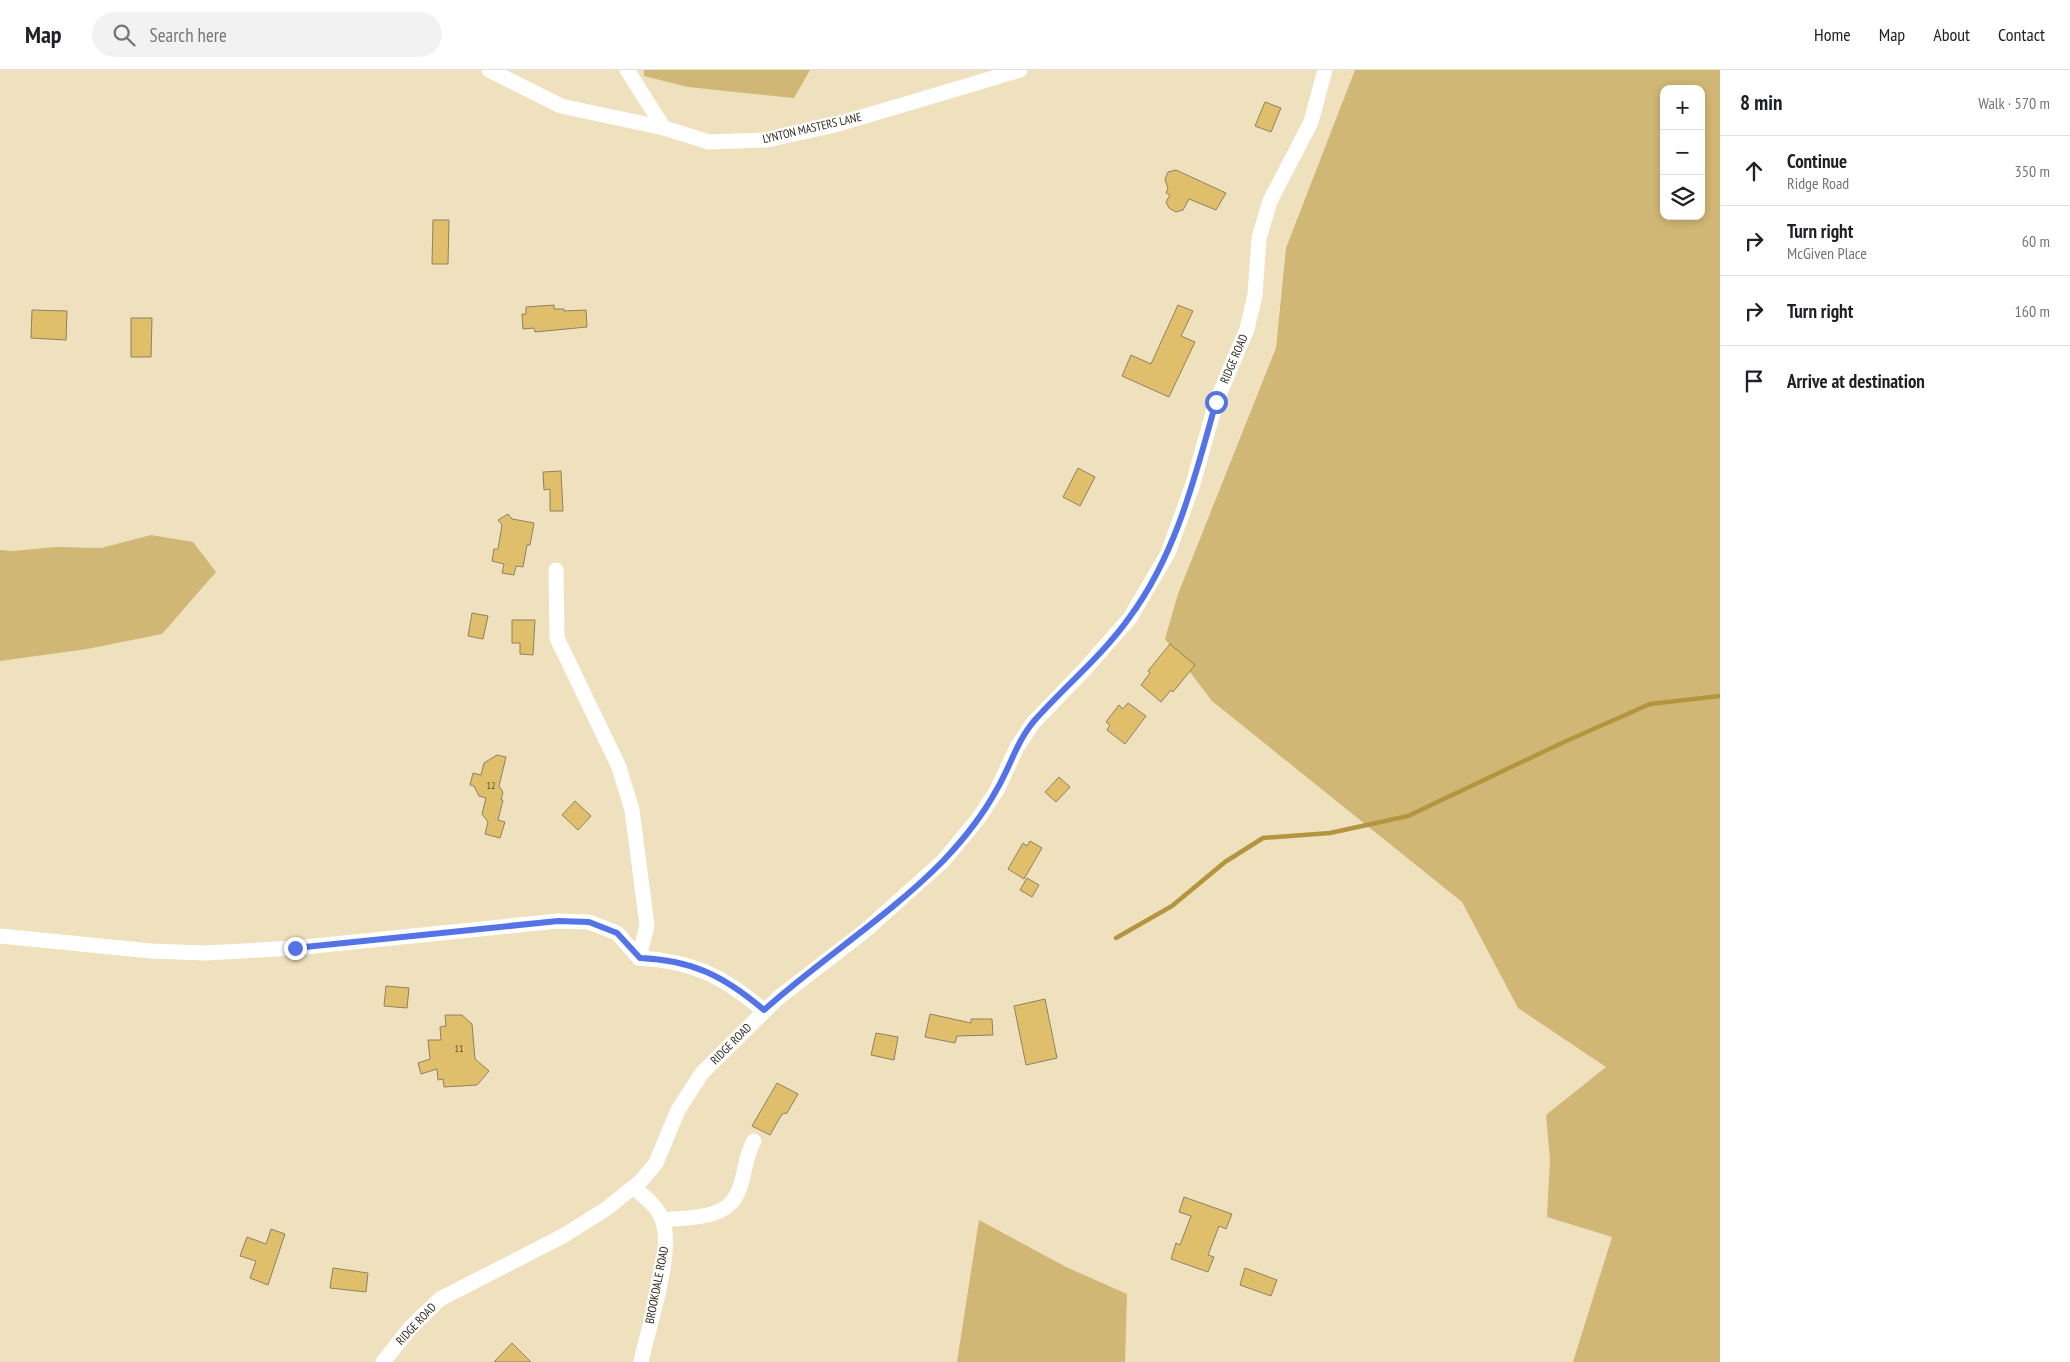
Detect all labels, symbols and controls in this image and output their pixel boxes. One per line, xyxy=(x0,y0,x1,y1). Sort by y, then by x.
search box xyxy=(92,12,442,57)
text: Map xyxy=(25,19,62,50)
icon: search xyxy=(110,21,138,49)
text: Search here xyxy=(150,23,227,47)
text: Home xyxy=(1814,23,1851,46)
text: Map xyxy=(1879,23,1905,46)
text: About xyxy=(1933,23,1970,46)
text: Contact xyxy=(1998,23,2045,46)
map controls xyxy=(1660,85,1705,220)
button: + xyxy=(1660,85,1705,130)
text: 8 min xyxy=(1740,89,1782,116)
text: Walk · 570 m xyxy=(1978,93,2050,113)
street label: LYNTON MASTERS LANE xyxy=(761,109,863,146)
button: − xyxy=(1660,130,1705,175)
text: Continue xyxy=(1787,149,1847,173)
icon: ahead xyxy=(1740,157,1768,185)
text: 350 m xyxy=(2015,161,2050,181)
text: Ridge Road xyxy=(1787,173,1849,193)
button: layers xyxy=(1660,175,1705,220)
text: Turn right xyxy=(1787,219,1853,243)
icon: right xyxy=(1740,227,1768,255)
text: 60 m xyxy=(2022,231,2050,251)
text: McGiven Place xyxy=(1787,243,1867,263)
icon: right xyxy=(1740,297,1768,325)
text: Turn right xyxy=(1787,299,1853,323)
text: 160 m xyxy=(2015,301,2050,321)
street label: RIDGE ROAD xyxy=(1216,332,1251,386)
icon: arrive xyxy=(1740,367,1768,395)
text: Arrive at destination xyxy=(1787,369,1925,393)
route start xyxy=(1205,391,1228,414)
house number: 12 xyxy=(487,779,496,792)
route end xyxy=(284,937,307,960)
street label: RIDGE ROAD xyxy=(707,1020,754,1067)
house number: 11 xyxy=(455,1042,464,1055)
street label: BROOKDALE ROAD xyxy=(642,1245,671,1325)
street label: RIDGE ROAD xyxy=(392,1299,439,1348)

